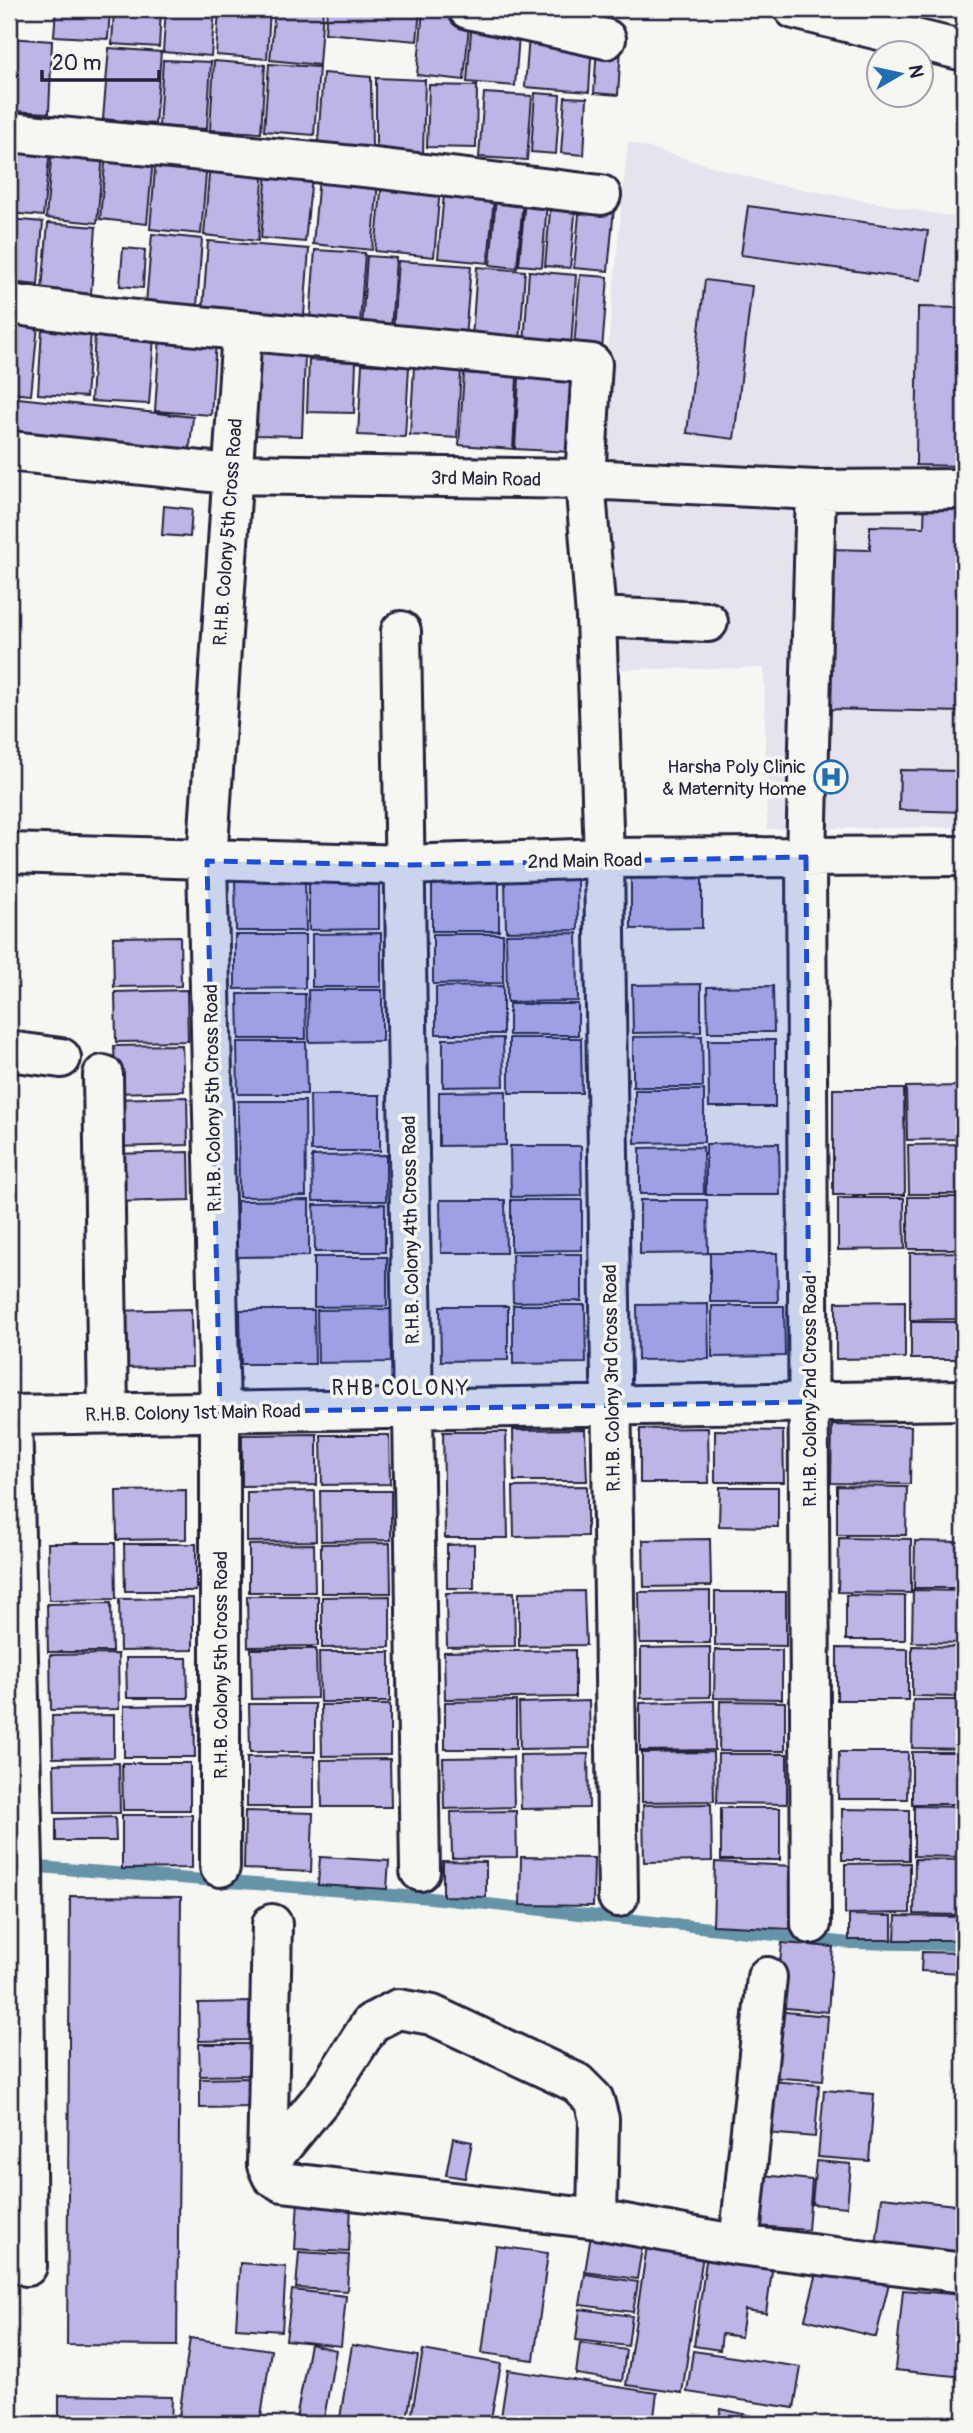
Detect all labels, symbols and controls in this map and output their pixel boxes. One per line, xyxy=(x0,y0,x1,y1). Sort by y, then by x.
scale bar xyxy=(42,38,159,82)
north arrow xyxy=(864,38,934,108)
text: 20 m xyxy=(52,50,101,77)
text: N xyxy=(903,63,929,80)
street label: R.H.B. Colony 5th Cross Road xyxy=(208,417,248,647)
street label: 3rd Main Road xyxy=(431,466,541,492)
place label: Harsha Poly Clinic & Maternity Home xyxy=(662,755,807,801)
hospital icon: Harsha Poly Clinic & Maternity Home xyxy=(812,758,850,796)
street label: 2nd Main Road xyxy=(527,848,643,874)
street label: R.H.B. Colony 5th Cross Road xyxy=(199,984,227,1212)
street label: R.H.B. Colony 4th Cross Road xyxy=(397,1115,425,1345)
street label: R.H.B. Colony 3rd Cross Road xyxy=(598,1264,626,1492)
street label: R.H.B. Colony 2nd Cross Road xyxy=(798,1275,822,1507)
district label: RHB COLONY xyxy=(332,1375,470,1402)
street label: R.H.B. Colony 1st Main Road xyxy=(85,1399,301,1427)
street label: R.H.B. Colony 5th Cross Road xyxy=(209,1551,233,1779)

